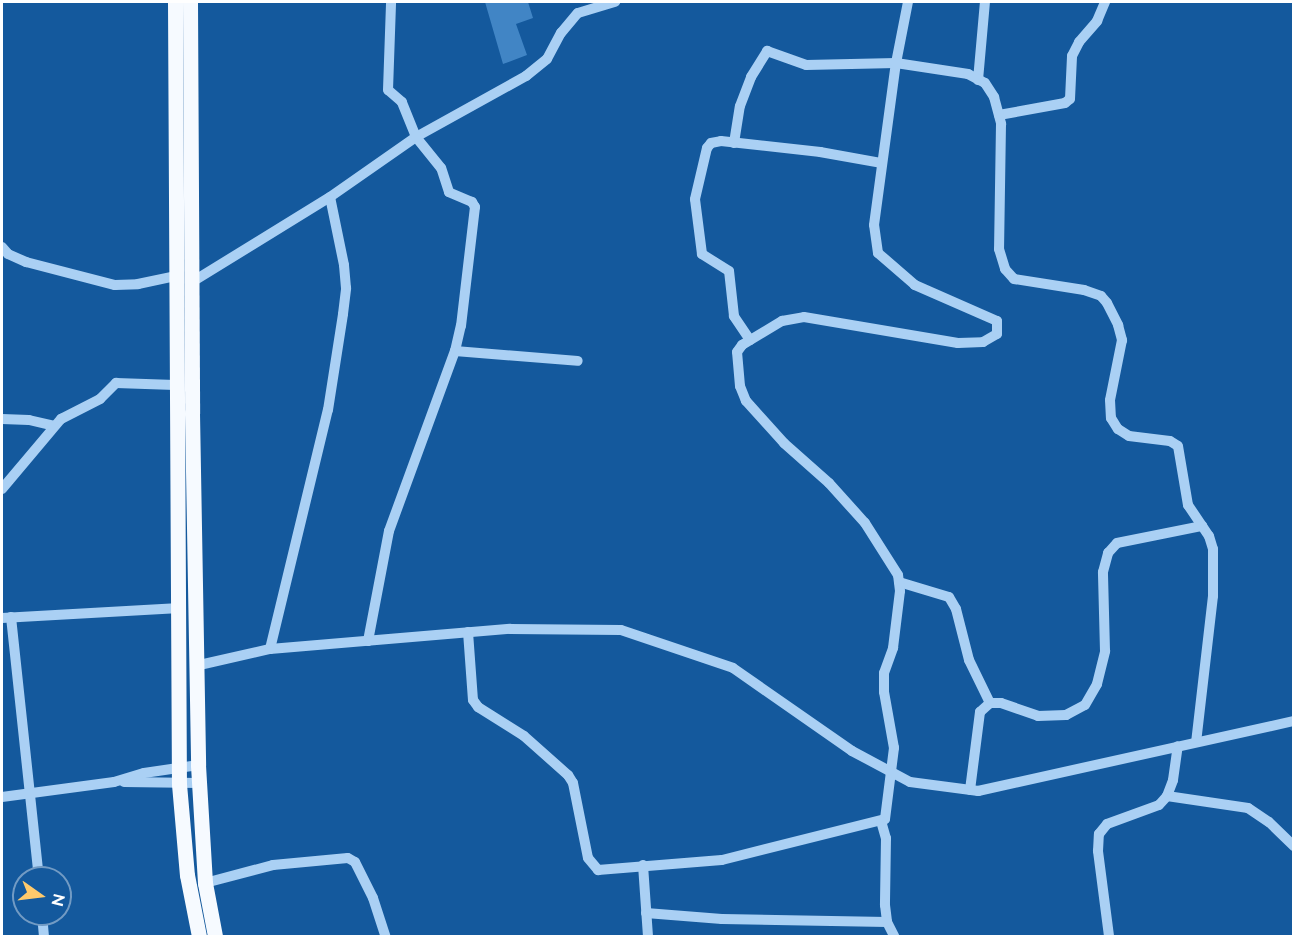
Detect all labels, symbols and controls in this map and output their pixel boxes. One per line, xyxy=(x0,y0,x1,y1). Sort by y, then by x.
north arrow xyxy=(12,866,72,926)
text: N xyxy=(47,892,69,908)

